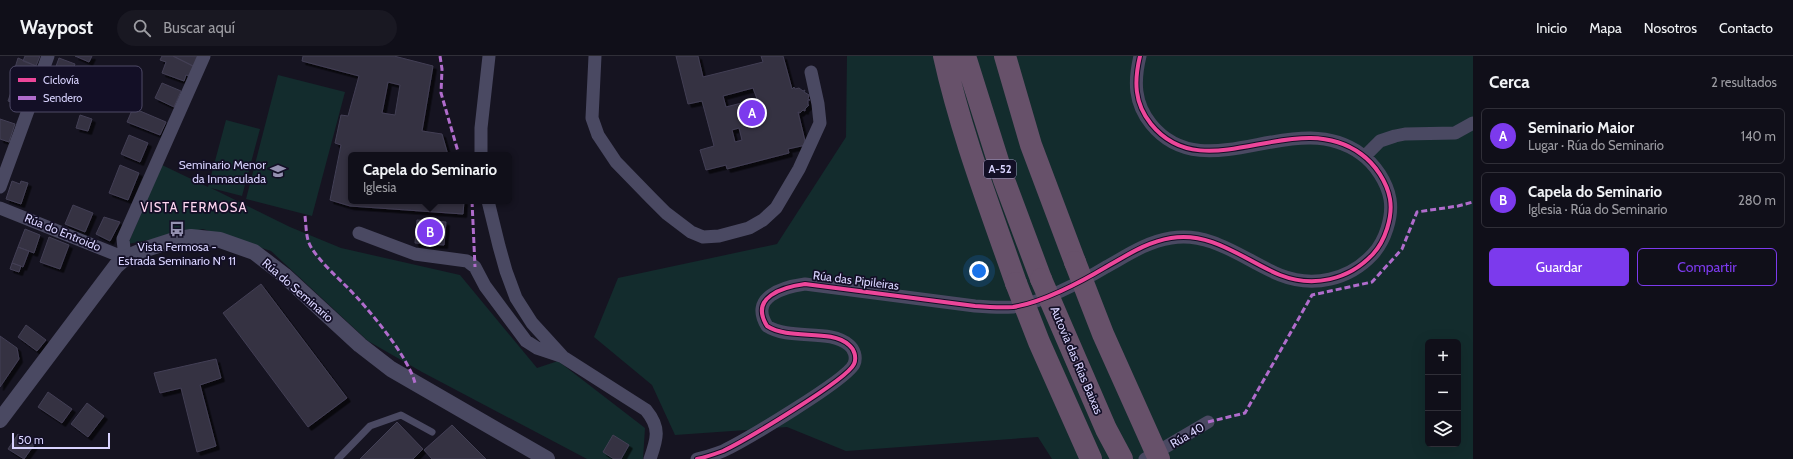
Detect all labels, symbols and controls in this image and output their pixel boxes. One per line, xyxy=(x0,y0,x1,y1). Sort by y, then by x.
search box xyxy=(117,10,397,46)
text: Waypost xyxy=(20,16,93,39)
icon: search xyxy=(131,17,153,39)
text: Buscar aquí xyxy=(163,19,235,37)
text: Inicio xyxy=(1536,19,1567,37)
text: Mapa xyxy=(1589,19,1622,37)
text: Nosotros xyxy=(1644,19,1697,37)
text: Contacto xyxy=(1719,19,1773,37)
legend xyxy=(10,66,142,112)
text: Cerca xyxy=(1489,72,1530,92)
text: Ciclovía xyxy=(43,73,80,87)
text: 2 resultados xyxy=(1711,74,1777,90)
text: Sendero xyxy=(43,91,82,105)
pin: A xyxy=(739,98,765,128)
text: Seminario Maior xyxy=(1528,119,1634,137)
text: A xyxy=(1499,128,1507,144)
text: 140 m xyxy=(1741,128,1776,144)
text: Lugar · Rúa do Seminario xyxy=(1528,137,1664,153)
popup xyxy=(348,152,512,204)
place label: Seminario Menor da Inmaculada xyxy=(179,157,266,186)
road number: A-52 xyxy=(984,160,1016,178)
text: Capela do Seminario xyxy=(363,161,497,179)
school or university icon: Seminario Menor da Inmaculada xyxy=(269,162,287,180)
text: Iglesia xyxy=(363,179,397,195)
text: Capela do Seminario xyxy=(1528,183,1662,201)
text: B xyxy=(1499,192,1507,208)
text: 280 m xyxy=(1738,192,1776,208)
district label: VISTA FERMOSA xyxy=(141,199,247,215)
text: Iglesia · Rúa do Seminario xyxy=(1528,201,1667,217)
street label: Rúa do Entroido xyxy=(23,210,104,254)
pin: B xyxy=(417,217,443,247)
bus stop icon: Vista Fermosa - Estrada Seminario Nº 11 xyxy=(168,220,186,238)
place label: Vista Fermosa - Estrada Seminario Nº 11 xyxy=(118,239,236,268)
button: Guardar xyxy=(1489,248,1629,286)
button: Compartir xyxy=(1637,248,1777,286)
street label: Rúa do Seminario xyxy=(259,255,337,325)
your location xyxy=(969,261,989,281)
street label: Rúa das Pipileiras xyxy=(812,267,900,293)
street label: Autovía das Rías Baixas xyxy=(1047,304,1107,416)
map controls xyxy=(1425,339,1461,447)
button: + xyxy=(1425,339,1461,375)
button: − xyxy=(1425,375,1461,411)
button: layers xyxy=(1425,411,1461,447)
street label: Rúa 40 xyxy=(1167,419,1207,451)
scale bar xyxy=(12,431,110,450)
text: 50 m xyxy=(18,433,44,447)

